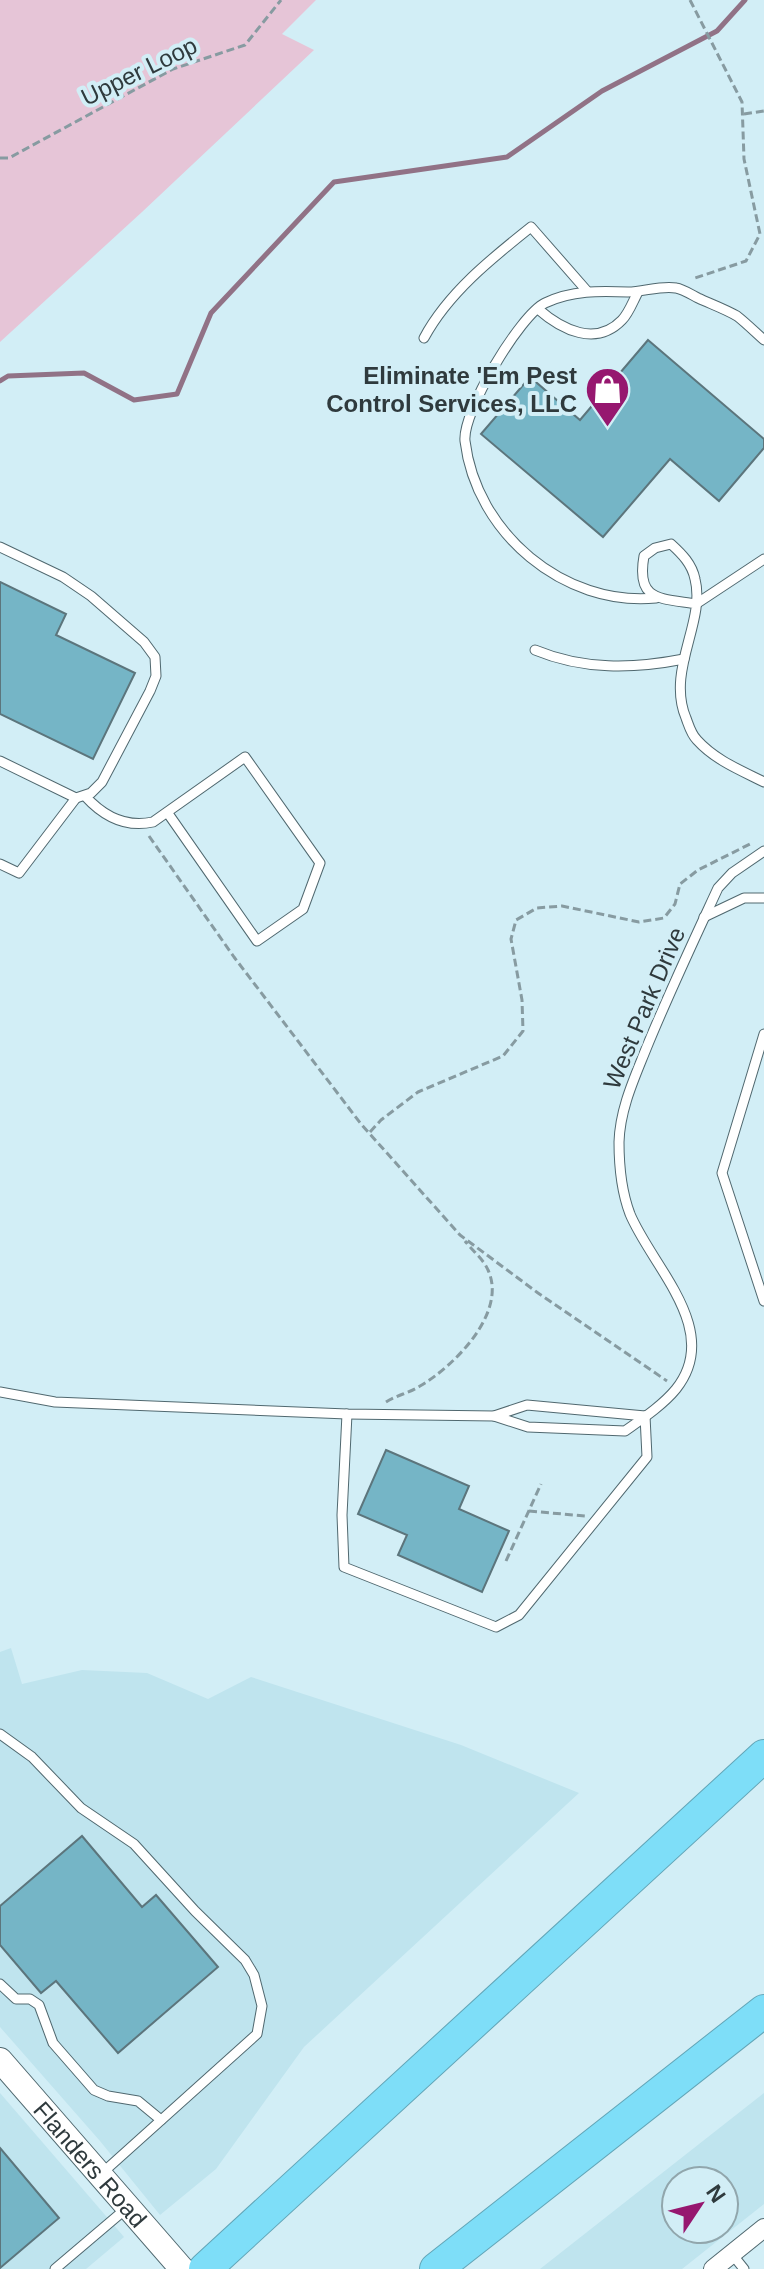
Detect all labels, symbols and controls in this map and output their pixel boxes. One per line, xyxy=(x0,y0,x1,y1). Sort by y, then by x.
street label: Upper Loop xyxy=(77,31,201,111)
place label: Eliminate 'Em Pest Control Services, LLC xyxy=(326,362,577,417)
shop icon: Eliminate 'Em Pest Control Services, LLC xyxy=(584,365,632,428)
street label: West Park Drive xyxy=(598,923,690,1093)
street label: Flanders Road xyxy=(29,2096,153,2232)
north arrow xyxy=(660,2165,740,2245)
text: N xyxy=(701,2180,731,2207)

